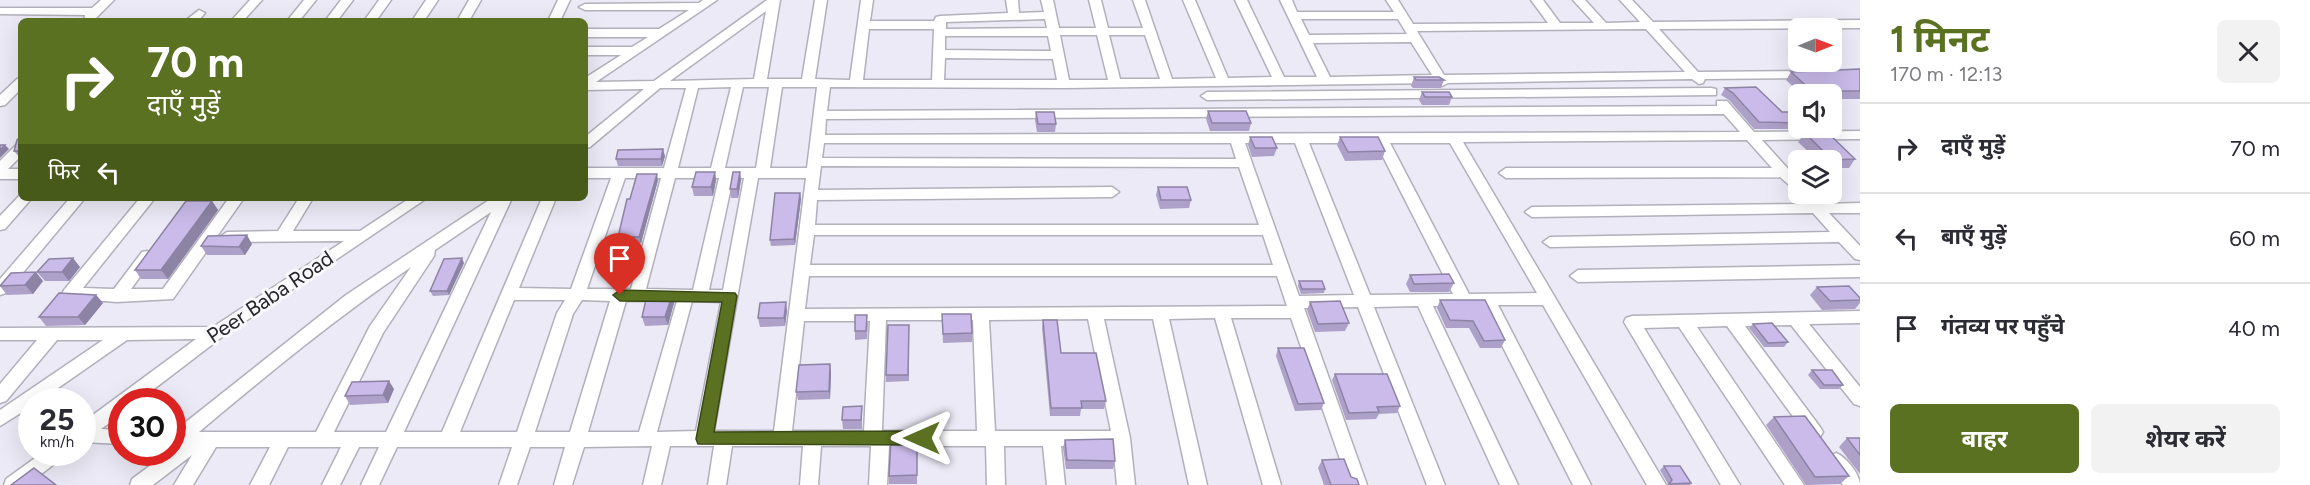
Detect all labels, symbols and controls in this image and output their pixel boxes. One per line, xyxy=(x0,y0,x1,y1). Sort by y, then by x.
north arrow xyxy=(1788,18,1842,72)
map controls xyxy=(1788,18,1842,204)
text: 1 मिनट xyxy=(1890,18,1989,61)
button: close xyxy=(2217,20,2280,83)
text: 70 m xyxy=(147,37,244,88)
icon: right xyxy=(48,42,126,120)
text: 170 m · 12:13 xyxy=(1890,62,2002,86)
button: sound xyxy=(1788,84,1842,138)
text: दाएँ मुड़ें xyxy=(147,88,221,121)
icon: right xyxy=(1890,132,1923,165)
text: दाएँ मुड़ें xyxy=(1941,133,2005,160)
text: 70 m xyxy=(2230,135,2280,162)
button: layers xyxy=(1788,150,1842,204)
icon: left xyxy=(92,156,125,189)
text: फिर xyxy=(48,158,80,185)
icon: left xyxy=(1890,222,1923,255)
text: बाएँ मुड़ें xyxy=(1941,223,2007,250)
text: 60 m xyxy=(2229,225,2280,252)
pin xyxy=(594,233,645,295)
icon: arrive xyxy=(603,242,636,275)
street label: Peer Baba Road xyxy=(202,245,338,348)
icon: arrive xyxy=(1890,312,1923,345)
text: गंतव्य पर पहुँचे xyxy=(1941,313,2065,340)
text: 40 m xyxy=(2228,315,2280,342)
speed limit sign: 30 xyxy=(108,388,186,466)
text: 25 xyxy=(40,401,74,438)
button: बाहर xyxy=(1890,404,2079,473)
button: शेयर करें xyxy=(2091,404,2280,473)
position arrow xyxy=(890,406,954,470)
text: km/h xyxy=(40,433,74,451)

